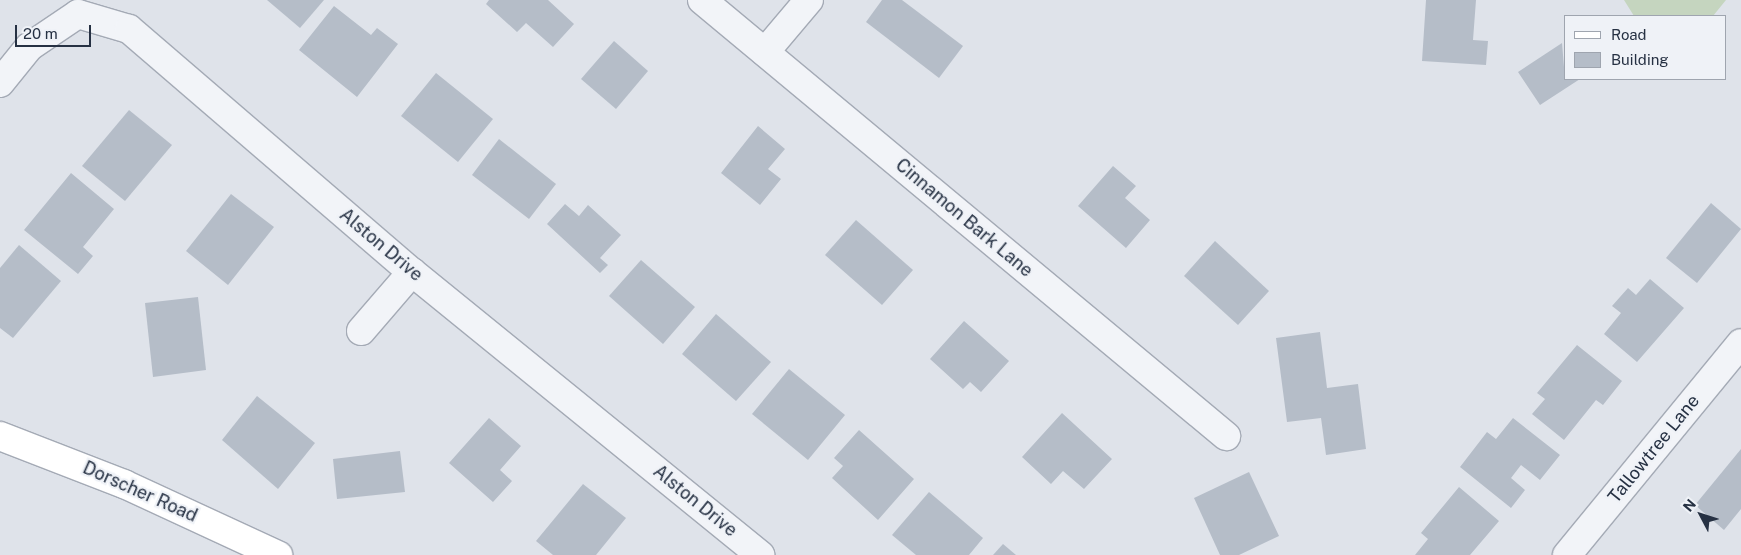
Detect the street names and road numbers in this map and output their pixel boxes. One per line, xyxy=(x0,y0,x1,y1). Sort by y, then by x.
street label: Cinnamon Bark Lane xyxy=(891,154,1037,282)
street label: Alston Drive xyxy=(335,204,427,286)
street label: Tallowtree Lane xyxy=(1604,390,1704,508)
street label: Dorscher Road xyxy=(79,457,201,527)
street label: Alston Drive xyxy=(649,461,741,541)

